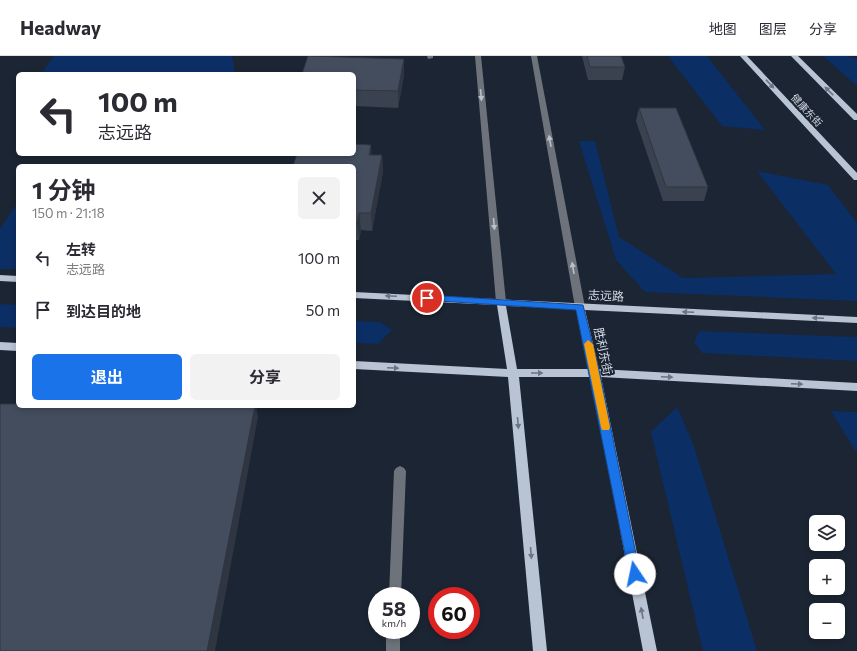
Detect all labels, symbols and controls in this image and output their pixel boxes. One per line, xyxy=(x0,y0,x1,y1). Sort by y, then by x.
text: Headway xyxy=(20,16,101,39)
text: 地图 xyxy=(709,20,737,37)
text: 图层 xyxy=(759,20,787,37)
text: 分享 xyxy=(809,20,837,37)
one-way arrow xyxy=(765,79,774,90)
text: 100 m xyxy=(98,84,178,118)
one-way arrow xyxy=(824,86,834,96)
icon: left xyxy=(32,88,84,140)
one-way arrow xyxy=(478,89,485,101)
street label: 健康东街 xyxy=(789,91,825,129)
text: 志远路 xyxy=(98,121,152,143)
one-way arrow xyxy=(546,134,552,147)
text: 1 分钟 xyxy=(32,175,95,204)
button: close xyxy=(298,177,340,219)
text: 150 m · 21:18 xyxy=(32,205,105,221)
one-way arrow xyxy=(490,218,497,230)
text: 左转 xyxy=(66,240,96,258)
icon: left xyxy=(32,247,54,269)
text: 100 m xyxy=(298,249,340,267)
text: 志远路 xyxy=(66,261,105,277)
one-way arrow xyxy=(570,262,576,275)
pin xyxy=(410,281,444,315)
icon: arrive xyxy=(416,287,438,309)
street label: 志远路 xyxy=(588,287,624,303)
one-way arrow xyxy=(385,293,397,300)
icon: arrive xyxy=(32,299,54,321)
text: 50 m xyxy=(306,301,340,319)
text: 到达目的地 xyxy=(66,302,141,320)
one-way arrow xyxy=(682,308,694,315)
one-way arrow xyxy=(812,314,824,321)
street label: 胜利东街 xyxy=(592,326,616,376)
button: 退出 xyxy=(32,354,182,400)
button: 分享 xyxy=(190,354,340,400)
one-way arrow xyxy=(387,364,399,371)
one-way arrow xyxy=(531,370,544,376)
one-way arrow xyxy=(661,374,673,381)
one-way arrow xyxy=(791,380,803,387)
one-way arrow xyxy=(515,417,522,429)
map controls xyxy=(809,515,845,639)
button: layers xyxy=(809,515,845,551)
one-way arrow xyxy=(527,547,534,559)
position arrow xyxy=(614,553,656,595)
button: + xyxy=(809,559,845,595)
speed limit sign: 60 xyxy=(428,587,480,639)
text: 58 xyxy=(382,596,406,620)
button: − xyxy=(809,603,845,639)
one-way arrow xyxy=(639,607,645,619)
text: km/h xyxy=(382,617,406,629)

